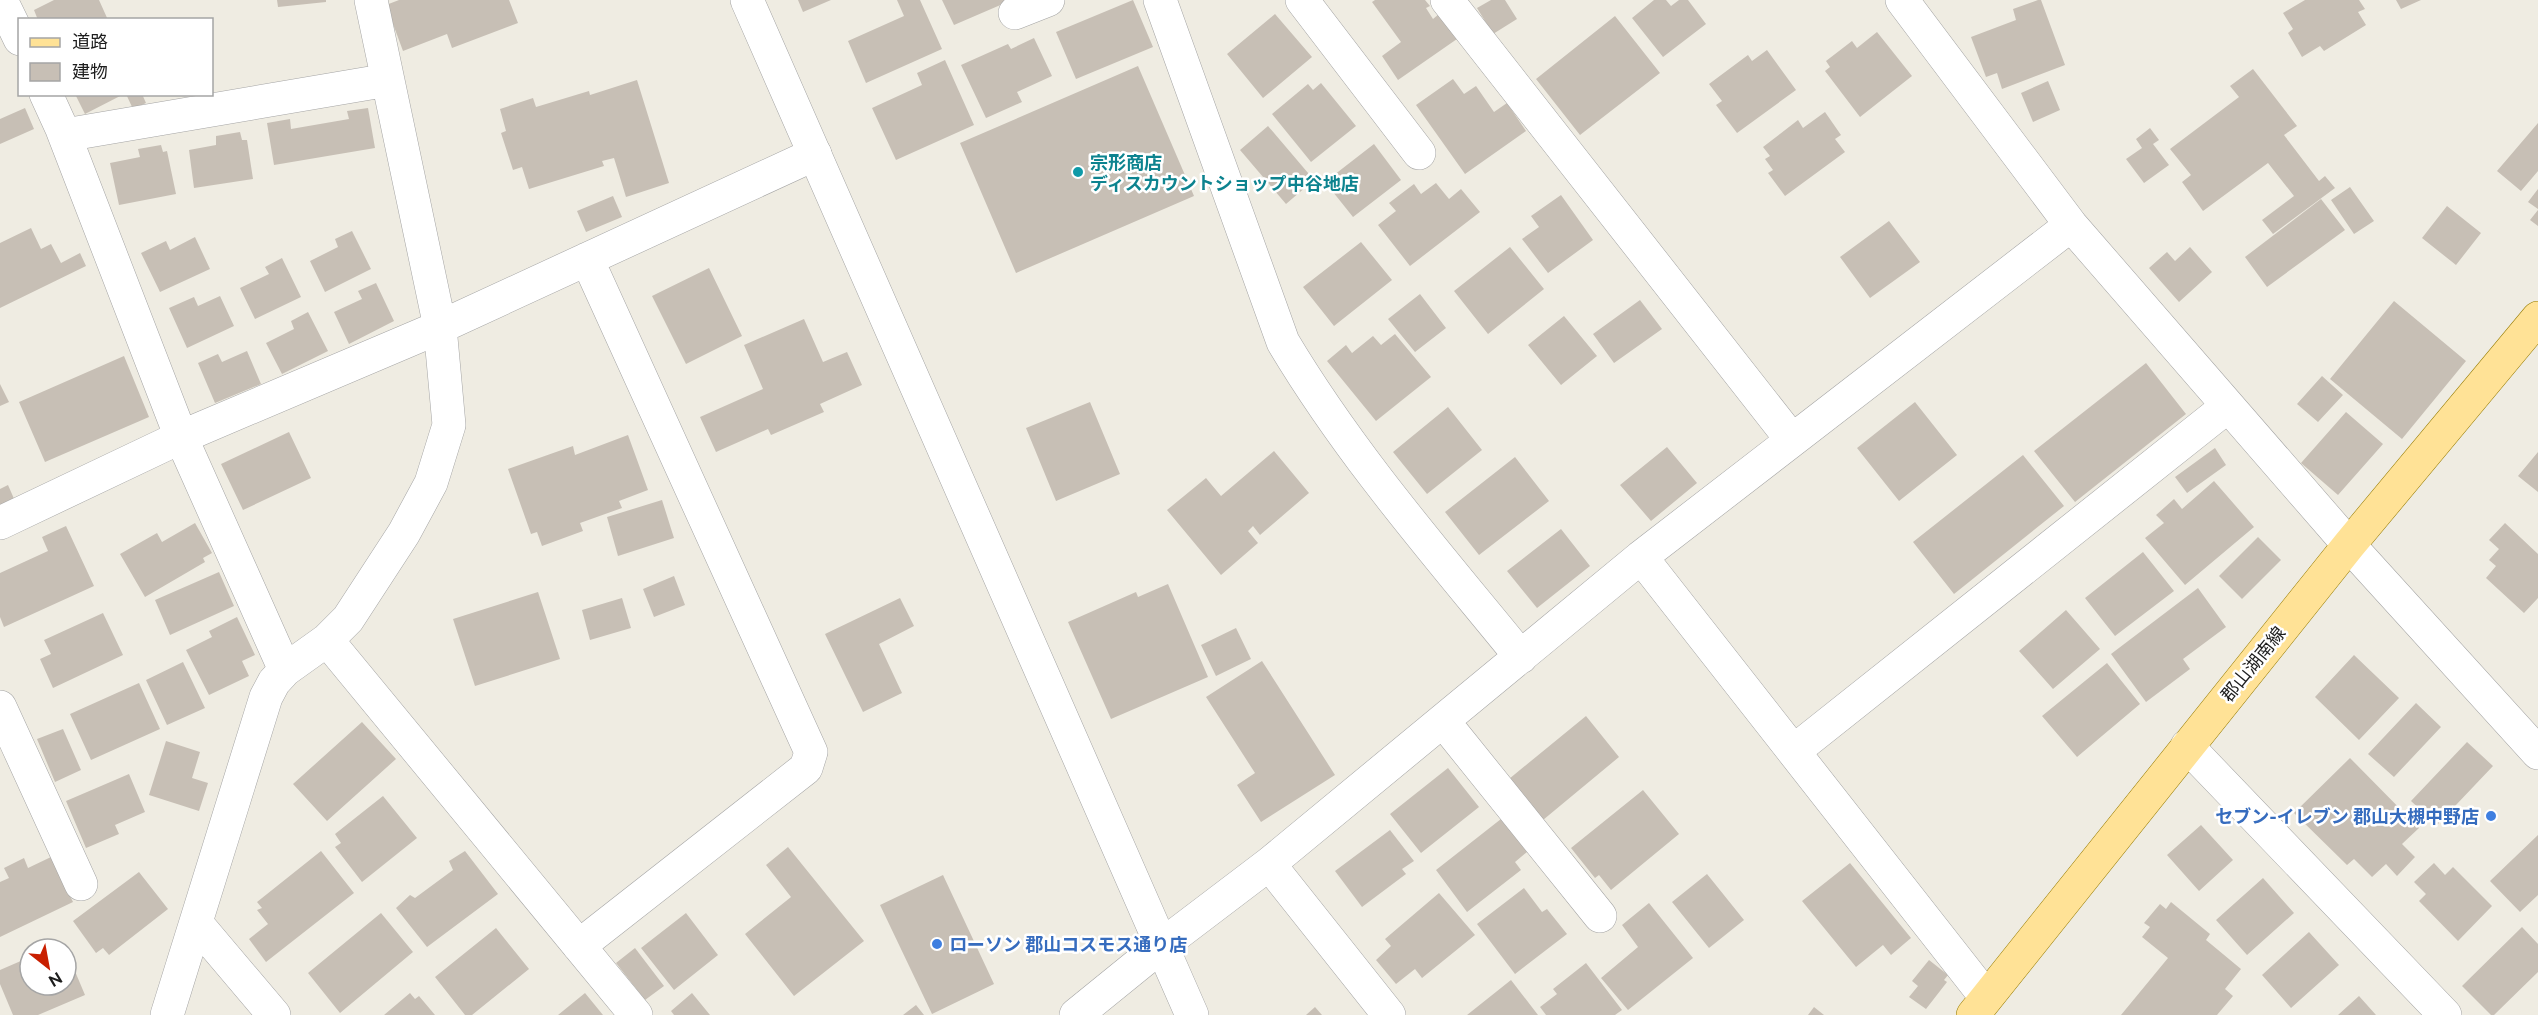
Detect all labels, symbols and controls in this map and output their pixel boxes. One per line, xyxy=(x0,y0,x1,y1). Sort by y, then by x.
legend xyxy=(18,18,213,96)
text: 道路 xyxy=(72,31,108,52)
text: 建物 xyxy=(72,61,108,82)
place label: 宗形商店 ディスカウントショップ中谷地店 xyxy=(1090,152,1359,194)
marker: 宗形商店 ディスカウントショップ中谷地店 xyxy=(1071,165,1085,179)
street label: 郡山湖南線 xyxy=(2217,622,2289,706)
place label: セブン-イレブン 郡山大槻中野店 xyxy=(2215,806,2479,827)
marker: セブン-イレブン 郡山大槻中野店 xyxy=(2484,809,2498,823)
place label: ローソン 郡山コスモス通り店 xyxy=(949,934,1187,955)
north arrow xyxy=(18,937,78,997)
marker: ローソン 郡山コスモス通り店 xyxy=(930,937,944,951)
text: N xyxy=(45,968,66,991)

